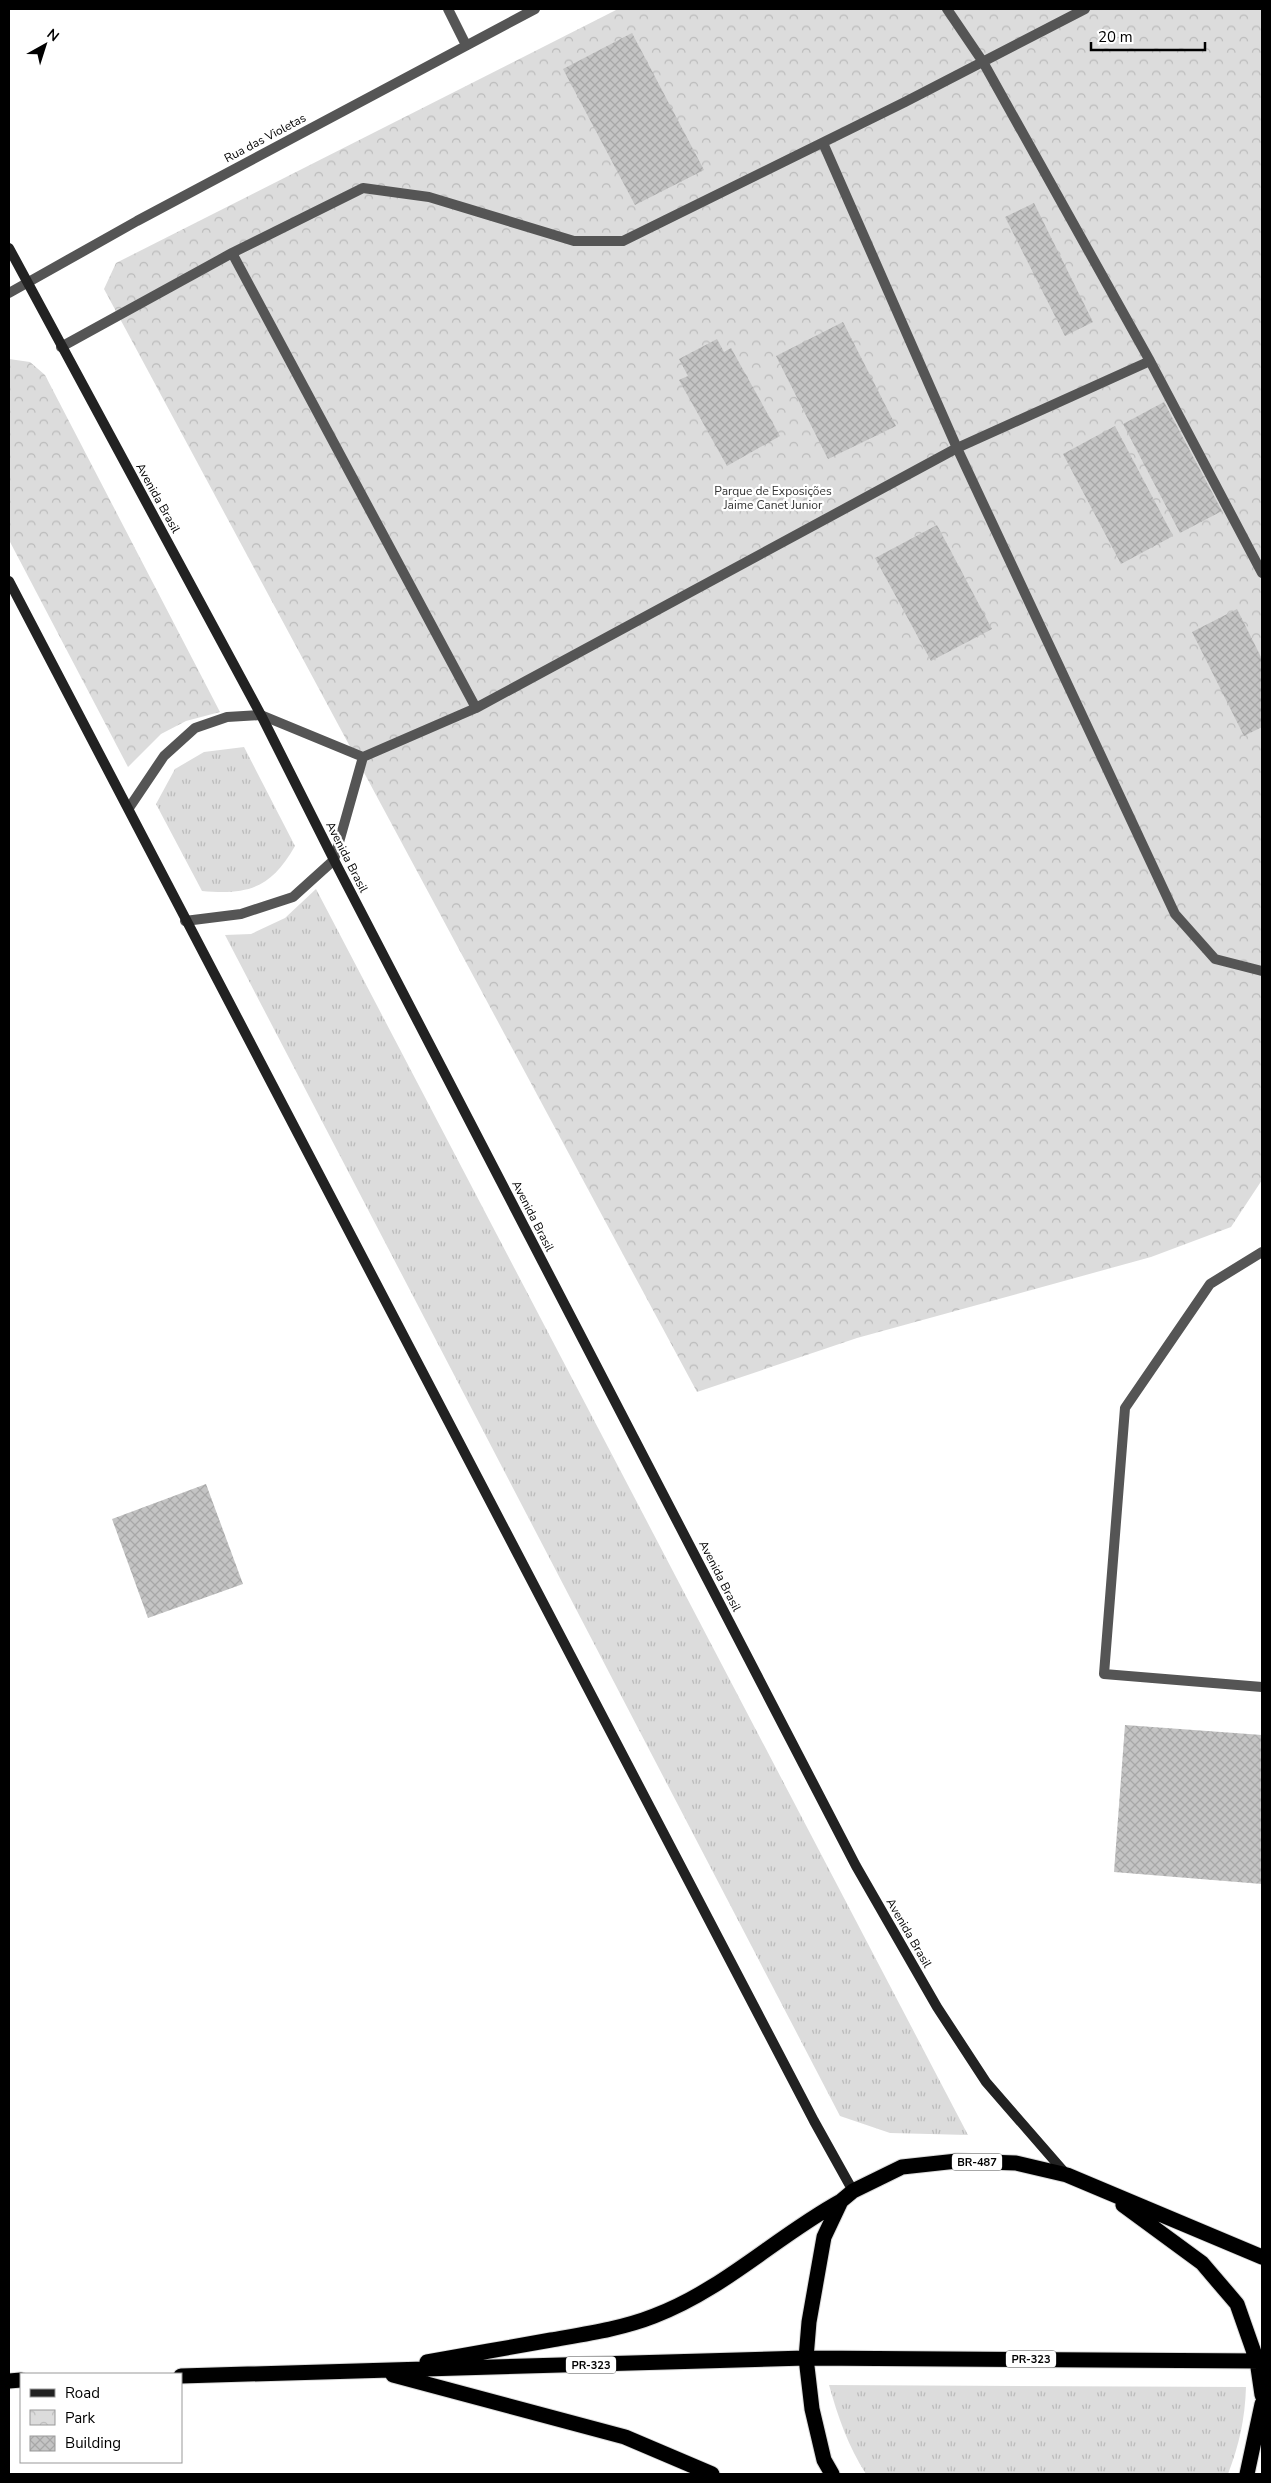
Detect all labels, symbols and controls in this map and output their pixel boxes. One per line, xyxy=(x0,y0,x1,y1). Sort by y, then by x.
north arrow xyxy=(20,20,70,70)
scale bar xyxy=(1091,20,1205,52)
text: N xyxy=(43,25,63,46)
text: 20 m xyxy=(1098,27,1133,47)
street label: Rua das Violetas xyxy=(221,110,309,166)
street label: Avenida Brasil xyxy=(132,460,184,536)
park label: Parque de Exposições Jaime Canet Junior xyxy=(714,483,832,513)
street label: Avenida Brasil xyxy=(322,819,372,896)
street label: Avenida Brasil xyxy=(508,1178,558,1255)
street label: Avenida Brasil xyxy=(695,1538,745,1615)
street label: Avenida Brasil xyxy=(883,1895,936,1971)
road number: BR-487 xyxy=(952,2154,1002,2170)
road number: PR-323 xyxy=(1006,2350,1056,2368)
road number: PR-323 xyxy=(566,2356,616,2374)
legend xyxy=(20,2373,182,2463)
text: Road xyxy=(65,2383,100,2403)
text: Park xyxy=(65,2408,95,2428)
text: Building xyxy=(65,2433,121,2453)

